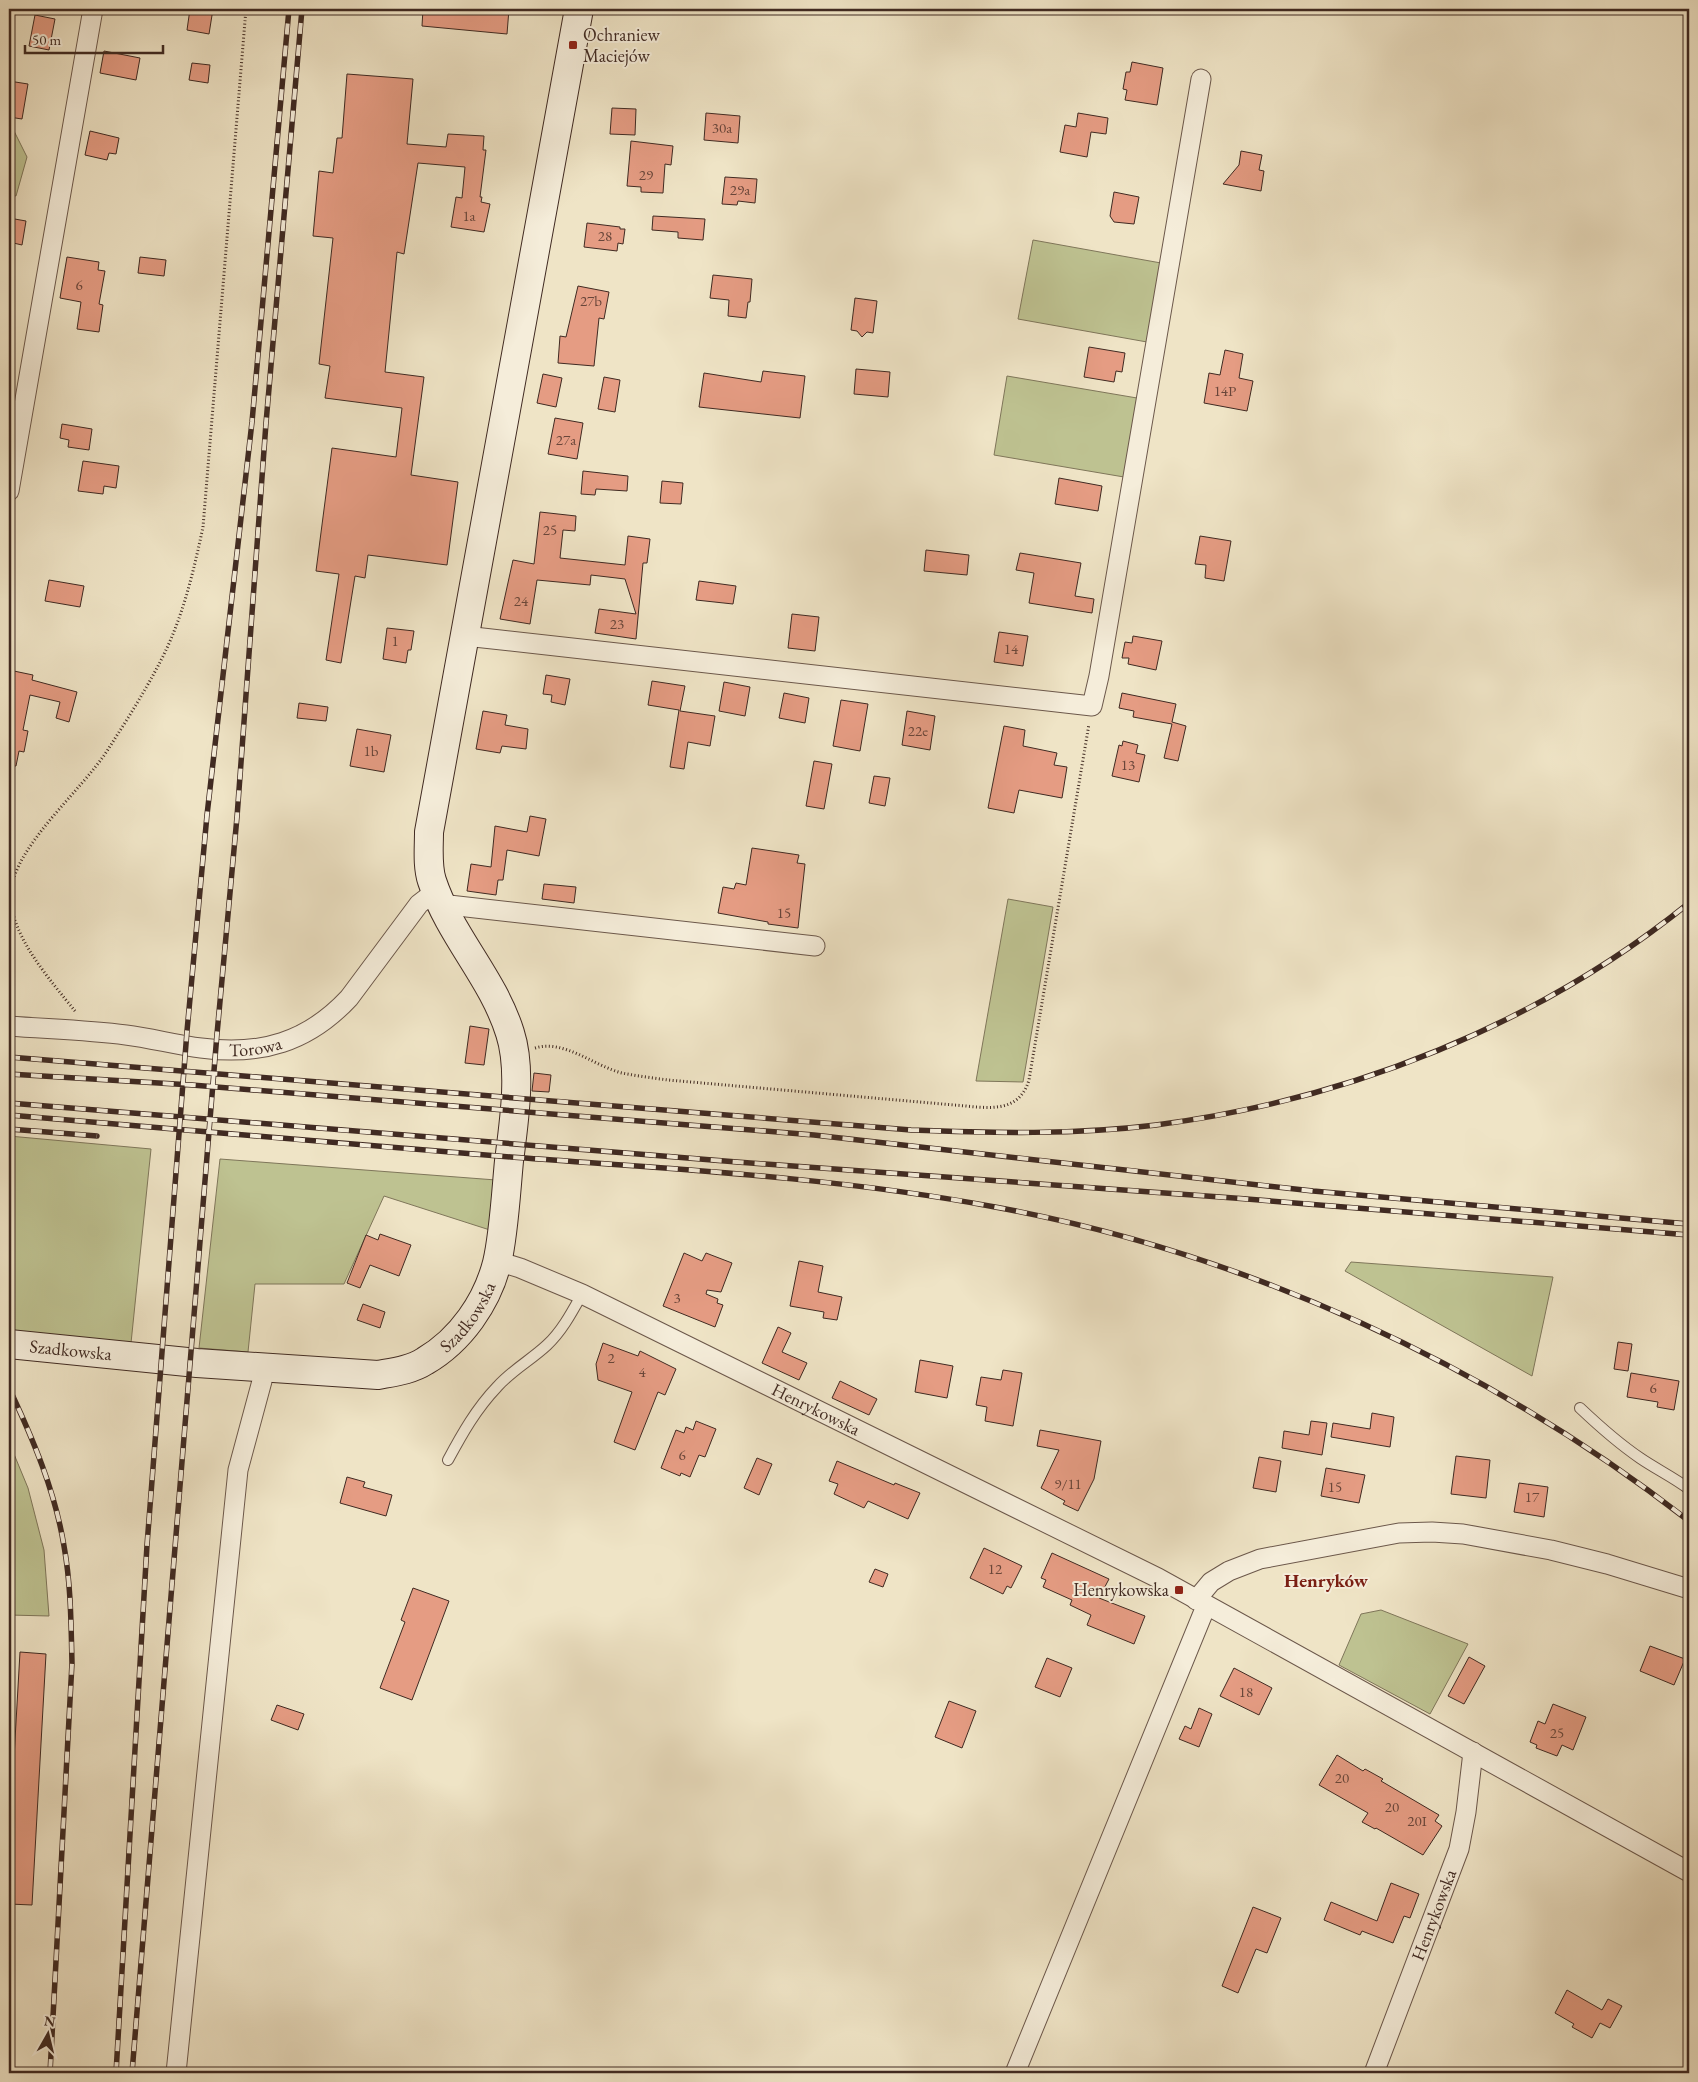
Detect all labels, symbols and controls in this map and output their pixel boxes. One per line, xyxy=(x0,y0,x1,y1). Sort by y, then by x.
scale bar xyxy=(25,22,162,54)
place label: Ochraniew Maciejów xyxy=(583,23,660,67)
text: 50 m xyxy=(32,30,61,49)
marker: Ochraniew Maciejów xyxy=(567,39,579,51)
house number: 30a xyxy=(712,118,732,137)
house number: 29 xyxy=(639,165,653,184)
house number: 29a xyxy=(730,180,750,199)
house number: 1a xyxy=(462,206,476,225)
house number: 28 xyxy=(598,226,612,245)
house number: 6 xyxy=(75,275,83,294)
house number: 27b xyxy=(580,291,602,310)
house number: 14P xyxy=(1214,381,1236,400)
house number: 27a xyxy=(556,430,576,449)
house number: 25 xyxy=(543,520,557,539)
house number: 24 xyxy=(514,591,529,610)
house number: 23 xyxy=(610,614,624,633)
house number: 1 xyxy=(391,631,399,650)
house number: 14 xyxy=(1004,639,1019,658)
house number: 22e xyxy=(908,721,928,740)
house number: 1b xyxy=(364,741,379,760)
house number: 13 xyxy=(1121,755,1135,774)
house number: 15 xyxy=(777,903,791,922)
street label: Torowa xyxy=(229,1031,285,1061)
street label: Szadkowska xyxy=(435,1278,501,1357)
house number: 3 xyxy=(673,1288,681,1307)
street label: Szadkowska xyxy=(29,1334,114,1365)
house number: 2 xyxy=(607,1348,615,1367)
house number: 4 xyxy=(638,1362,646,1381)
street label: Henrykowska xyxy=(768,1377,865,1441)
house number: 6 xyxy=(1649,1378,1657,1397)
house number: 6 xyxy=(678,1445,686,1464)
house number: 9/11 xyxy=(1054,1474,1082,1493)
house number: 15 xyxy=(1328,1477,1342,1496)
house number: 17 xyxy=(1525,1487,1540,1506)
house number: 12 xyxy=(988,1559,1003,1578)
district label: Henryków xyxy=(1284,1568,1369,1593)
place label: Henrykowska xyxy=(1073,1578,1170,1601)
marker: Henrykowska xyxy=(1173,1584,1185,1596)
house number: 18 xyxy=(1239,1682,1253,1701)
house number: 25 xyxy=(1550,1723,1564,1742)
house number: 20 xyxy=(1335,1768,1349,1787)
house number: 20 xyxy=(1385,1797,1399,1816)
house number: 20I xyxy=(1407,1811,1427,1830)
street label: Henrykowska xyxy=(1406,1865,1462,1964)
north arrow xyxy=(22,2010,72,2060)
text: N xyxy=(43,2011,57,2031)

